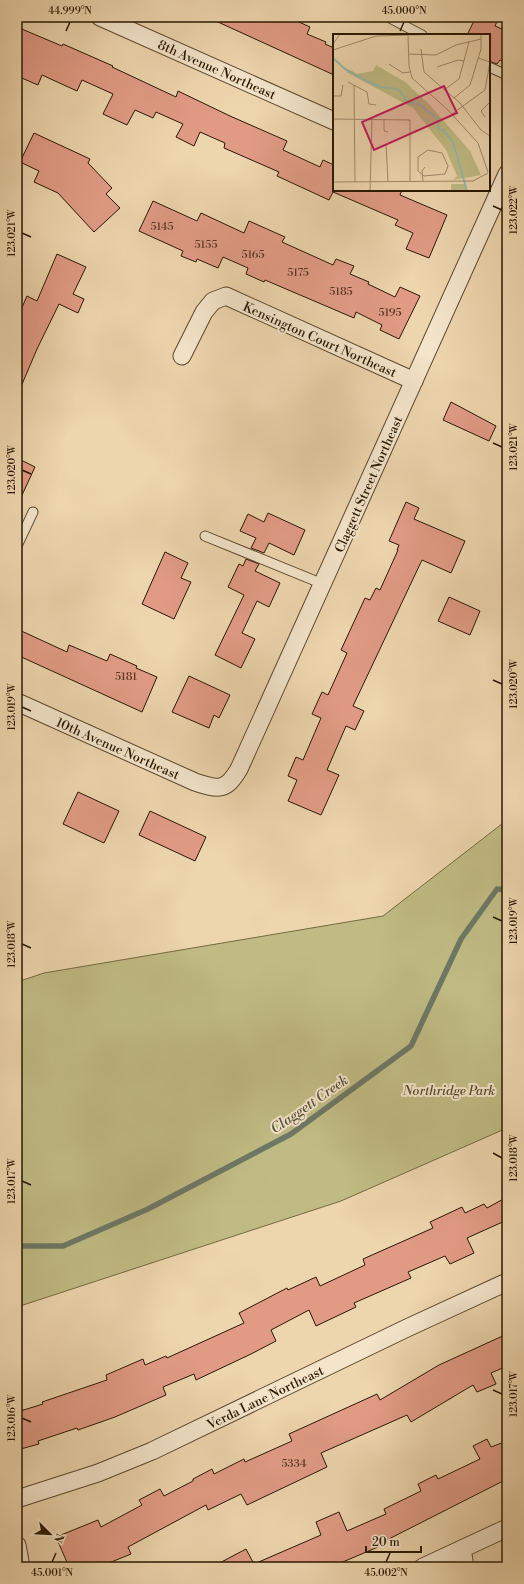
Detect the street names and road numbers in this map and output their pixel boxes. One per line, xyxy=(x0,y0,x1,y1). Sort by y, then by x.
street label: 8th Avenue Northeast xyxy=(155,37,278,103)
street label: Kensington Court Northeast xyxy=(240,299,399,381)
street label: Claggett Street Northeast xyxy=(332,413,406,555)
street label: 10th Avenue Northeast xyxy=(53,714,182,784)
street label: Verda Lane Northeast xyxy=(204,1362,327,1434)

